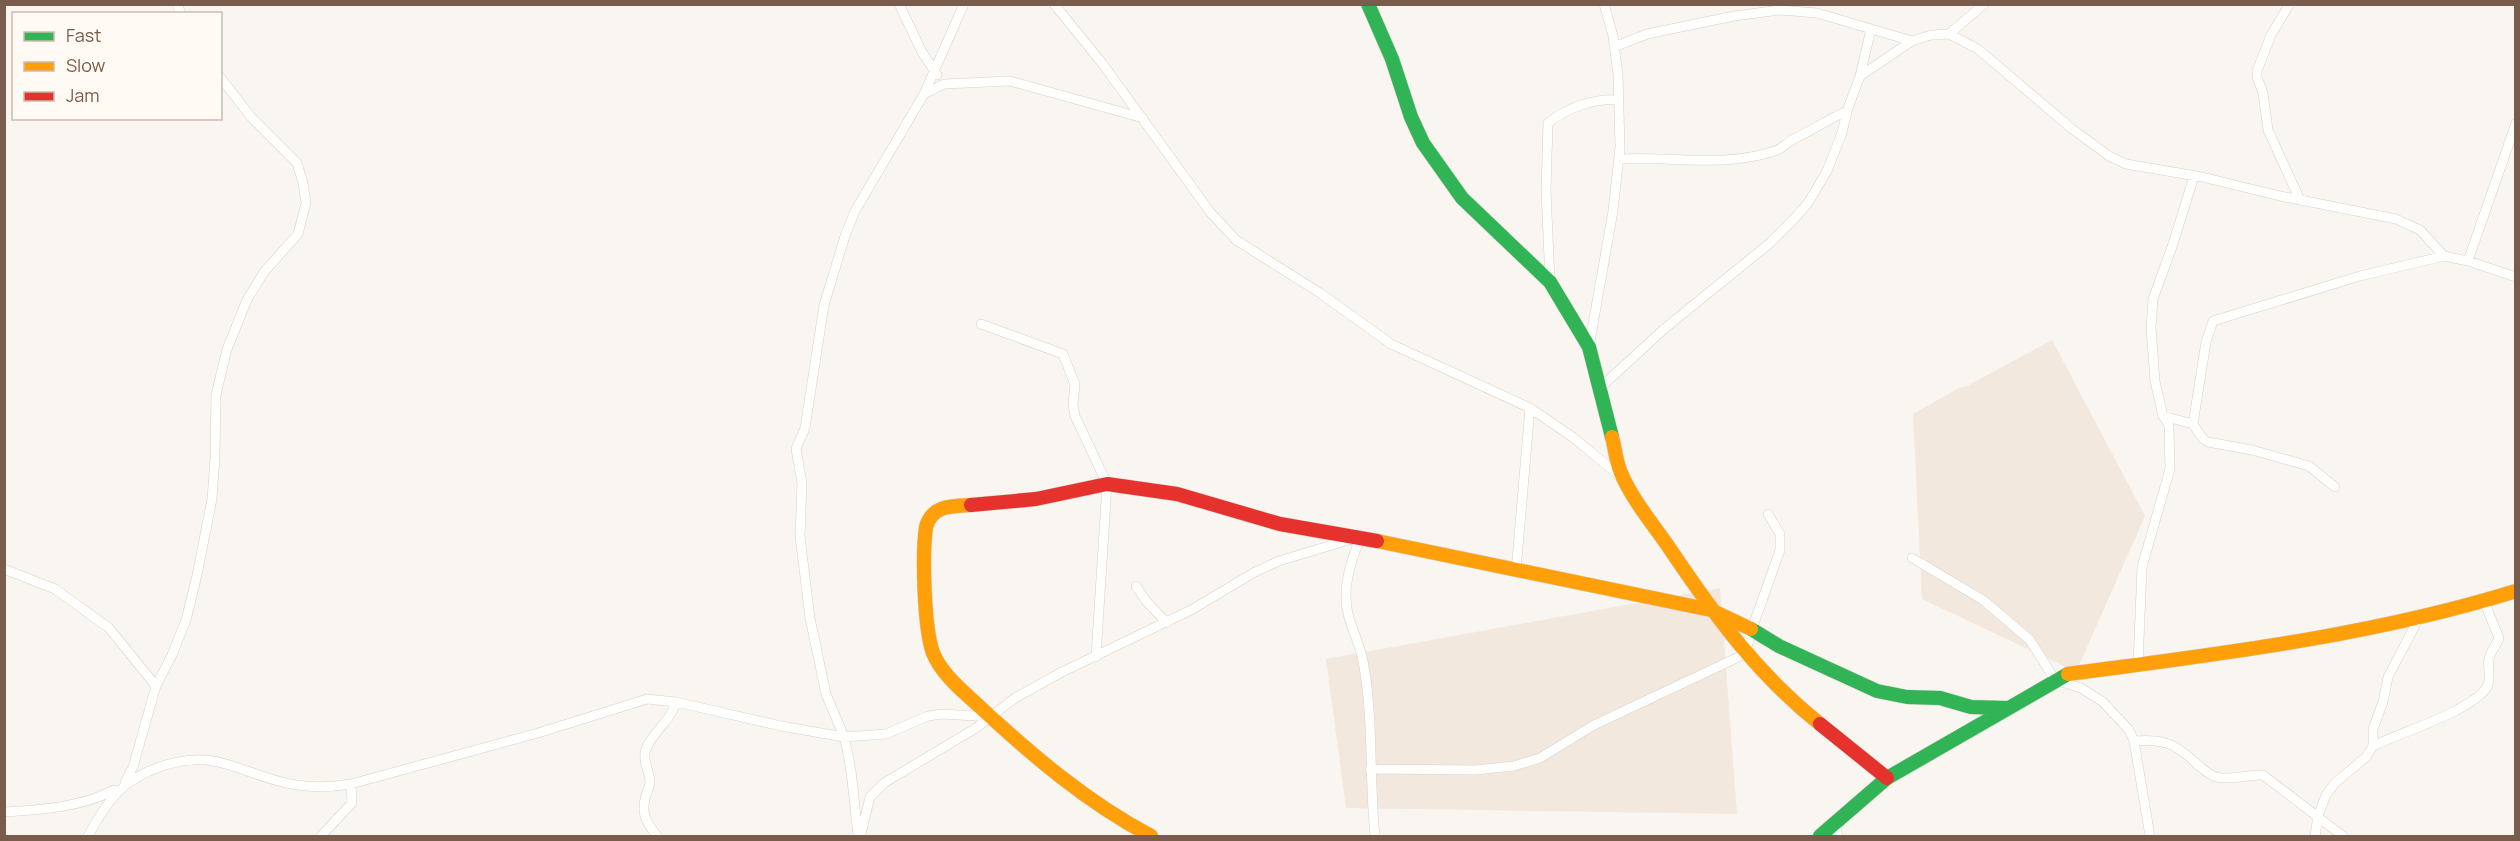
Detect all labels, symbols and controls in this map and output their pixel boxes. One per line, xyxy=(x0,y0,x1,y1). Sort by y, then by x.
legend xyxy=(12,12,222,120)
text: Fast xyxy=(66,23,101,47)
text: Slow xyxy=(66,53,106,77)
text: Jam xyxy=(66,83,100,107)

